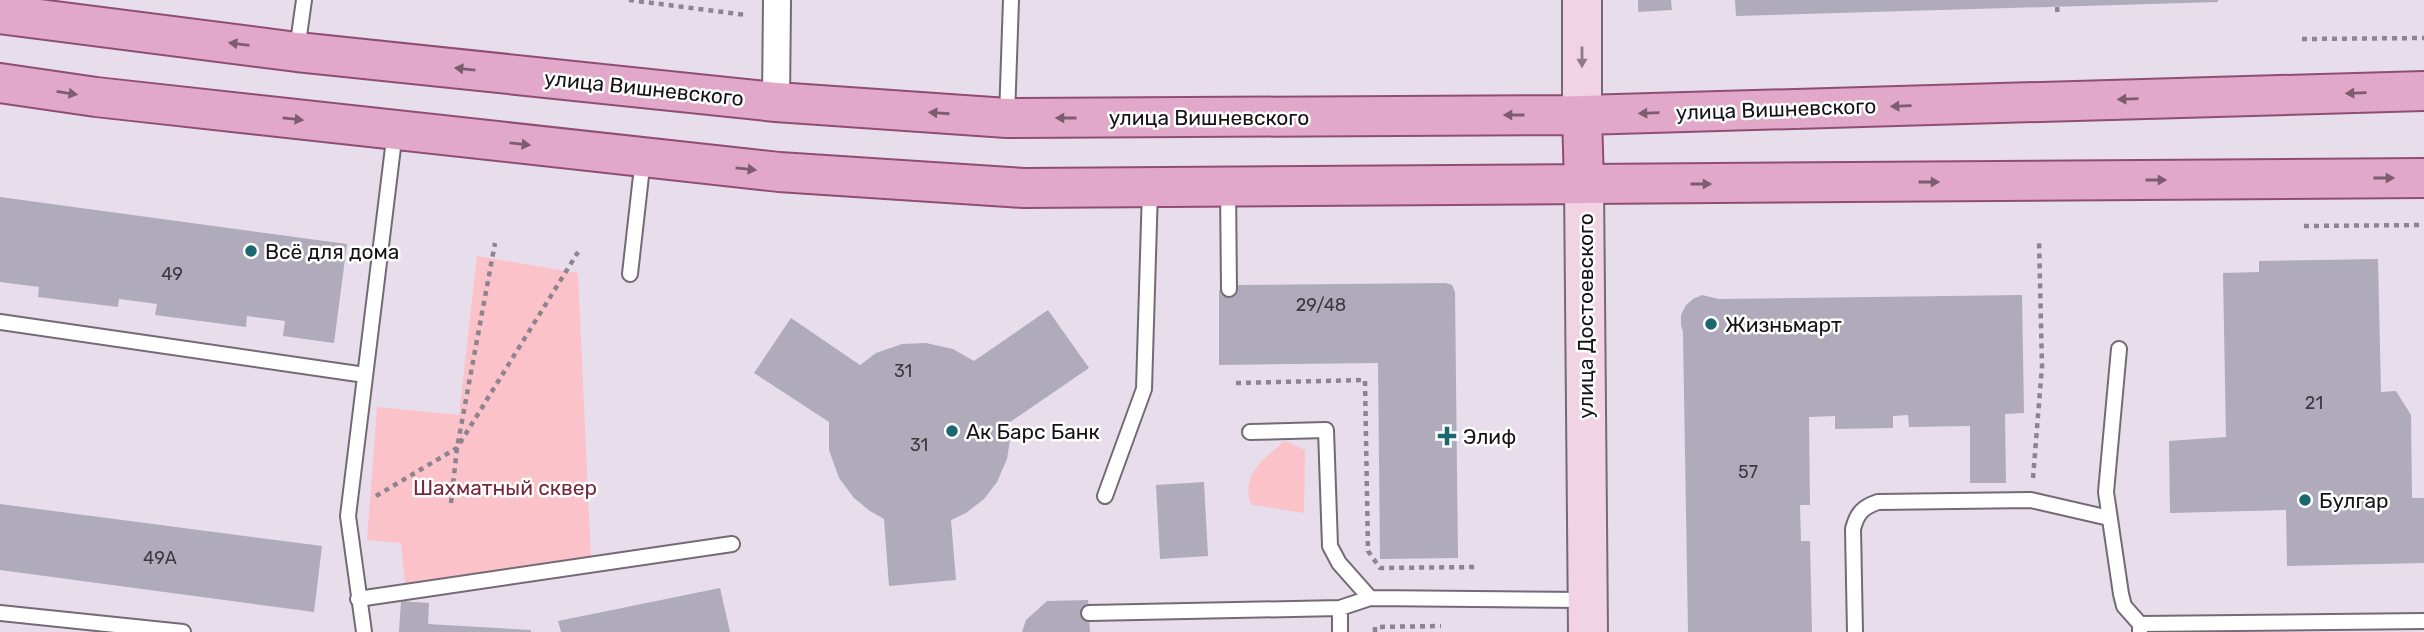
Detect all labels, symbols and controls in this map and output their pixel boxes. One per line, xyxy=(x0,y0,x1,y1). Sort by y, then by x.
one-way arrow xyxy=(228,39,250,50)
one-way arrow xyxy=(1576,47,1588,69)
one-way arrow xyxy=(454,64,476,75)
street label: улица Вишневского xyxy=(543,65,745,111)
one-way arrow xyxy=(2345,87,2367,98)
one-way arrow xyxy=(57,88,79,99)
street label: улица Вишневского xyxy=(1675,93,1877,125)
one-way arrow xyxy=(2117,94,2139,105)
one-way arrow xyxy=(1890,100,1912,111)
street label: улица Вишневского xyxy=(1109,105,1309,130)
one-way arrow xyxy=(928,107,950,118)
one-way arrow xyxy=(1638,107,1660,119)
one-way arrow xyxy=(1503,109,1525,121)
one-way arrow xyxy=(1055,112,1077,124)
one-way arrow xyxy=(283,114,305,125)
one-way arrow xyxy=(509,139,531,150)
one-way arrow xyxy=(735,163,757,174)
one-way arrow xyxy=(2373,172,2395,184)
one-way arrow xyxy=(2145,174,2167,186)
one-way arrow xyxy=(1918,176,1940,188)
one-way arrow xyxy=(1690,178,1712,189)
street label: улица Достоевского xyxy=(1573,213,1598,419)
place label: Всё для дома xyxy=(265,239,399,264)
marker: Всё для дома xyxy=(243,243,259,259)
house number: 49 xyxy=(161,263,183,285)
house number: 29/48 xyxy=(1296,294,1346,316)
place label: Жизньмарт xyxy=(1725,312,1842,337)
marker: Жизньмарт xyxy=(1703,316,1719,332)
house number: 31 xyxy=(894,360,912,382)
house number: 21 xyxy=(2305,392,2323,414)
place label: Ак Барс Банк xyxy=(966,419,1100,444)
marker: Ак Барс Банк xyxy=(944,423,960,439)
place label: Элиф xyxy=(1463,424,1516,449)
marker: Элиф xyxy=(1437,426,1457,446)
house number: 31 xyxy=(910,434,928,456)
house number: 57 xyxy=(1738,461,1758,483)
park label: Шахматный сквер xyxy=(413,475,597,500)
place label: Булгар xyxy=(2319,488,2389,513)
marker: Булгар xyxy=(2297,492,2313,508)
house number: 49А xyxy=(143,547,177,569)

